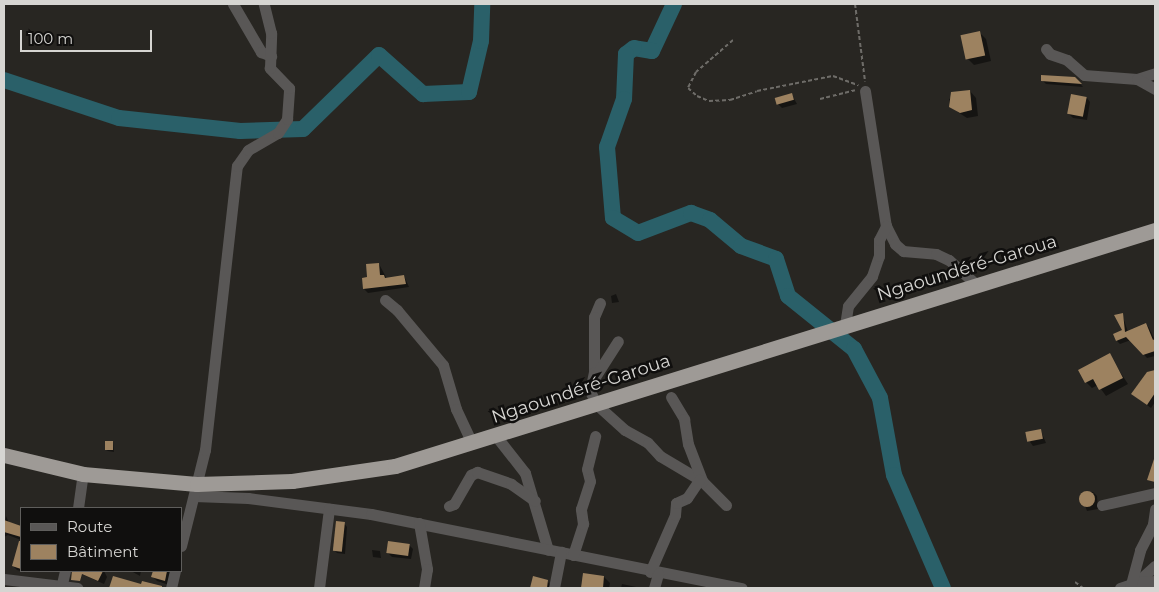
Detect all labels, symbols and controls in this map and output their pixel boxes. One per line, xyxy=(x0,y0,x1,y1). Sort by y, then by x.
scale bar xyxy=(22,20,155,52)
text: 100 m xyxy=(28,29,73,48)
street label: Ngaoundéré-Garoua xyxy=(875,230,1059,306)
street label: Ngaoundéré-Garoua xyxy=(489,350,673,428)
legend xyxy=(20,507,182,572)
text: Route xyxy=(67,517,112,536)
text: Bâtiment xyxy=(67,542,139,561)

